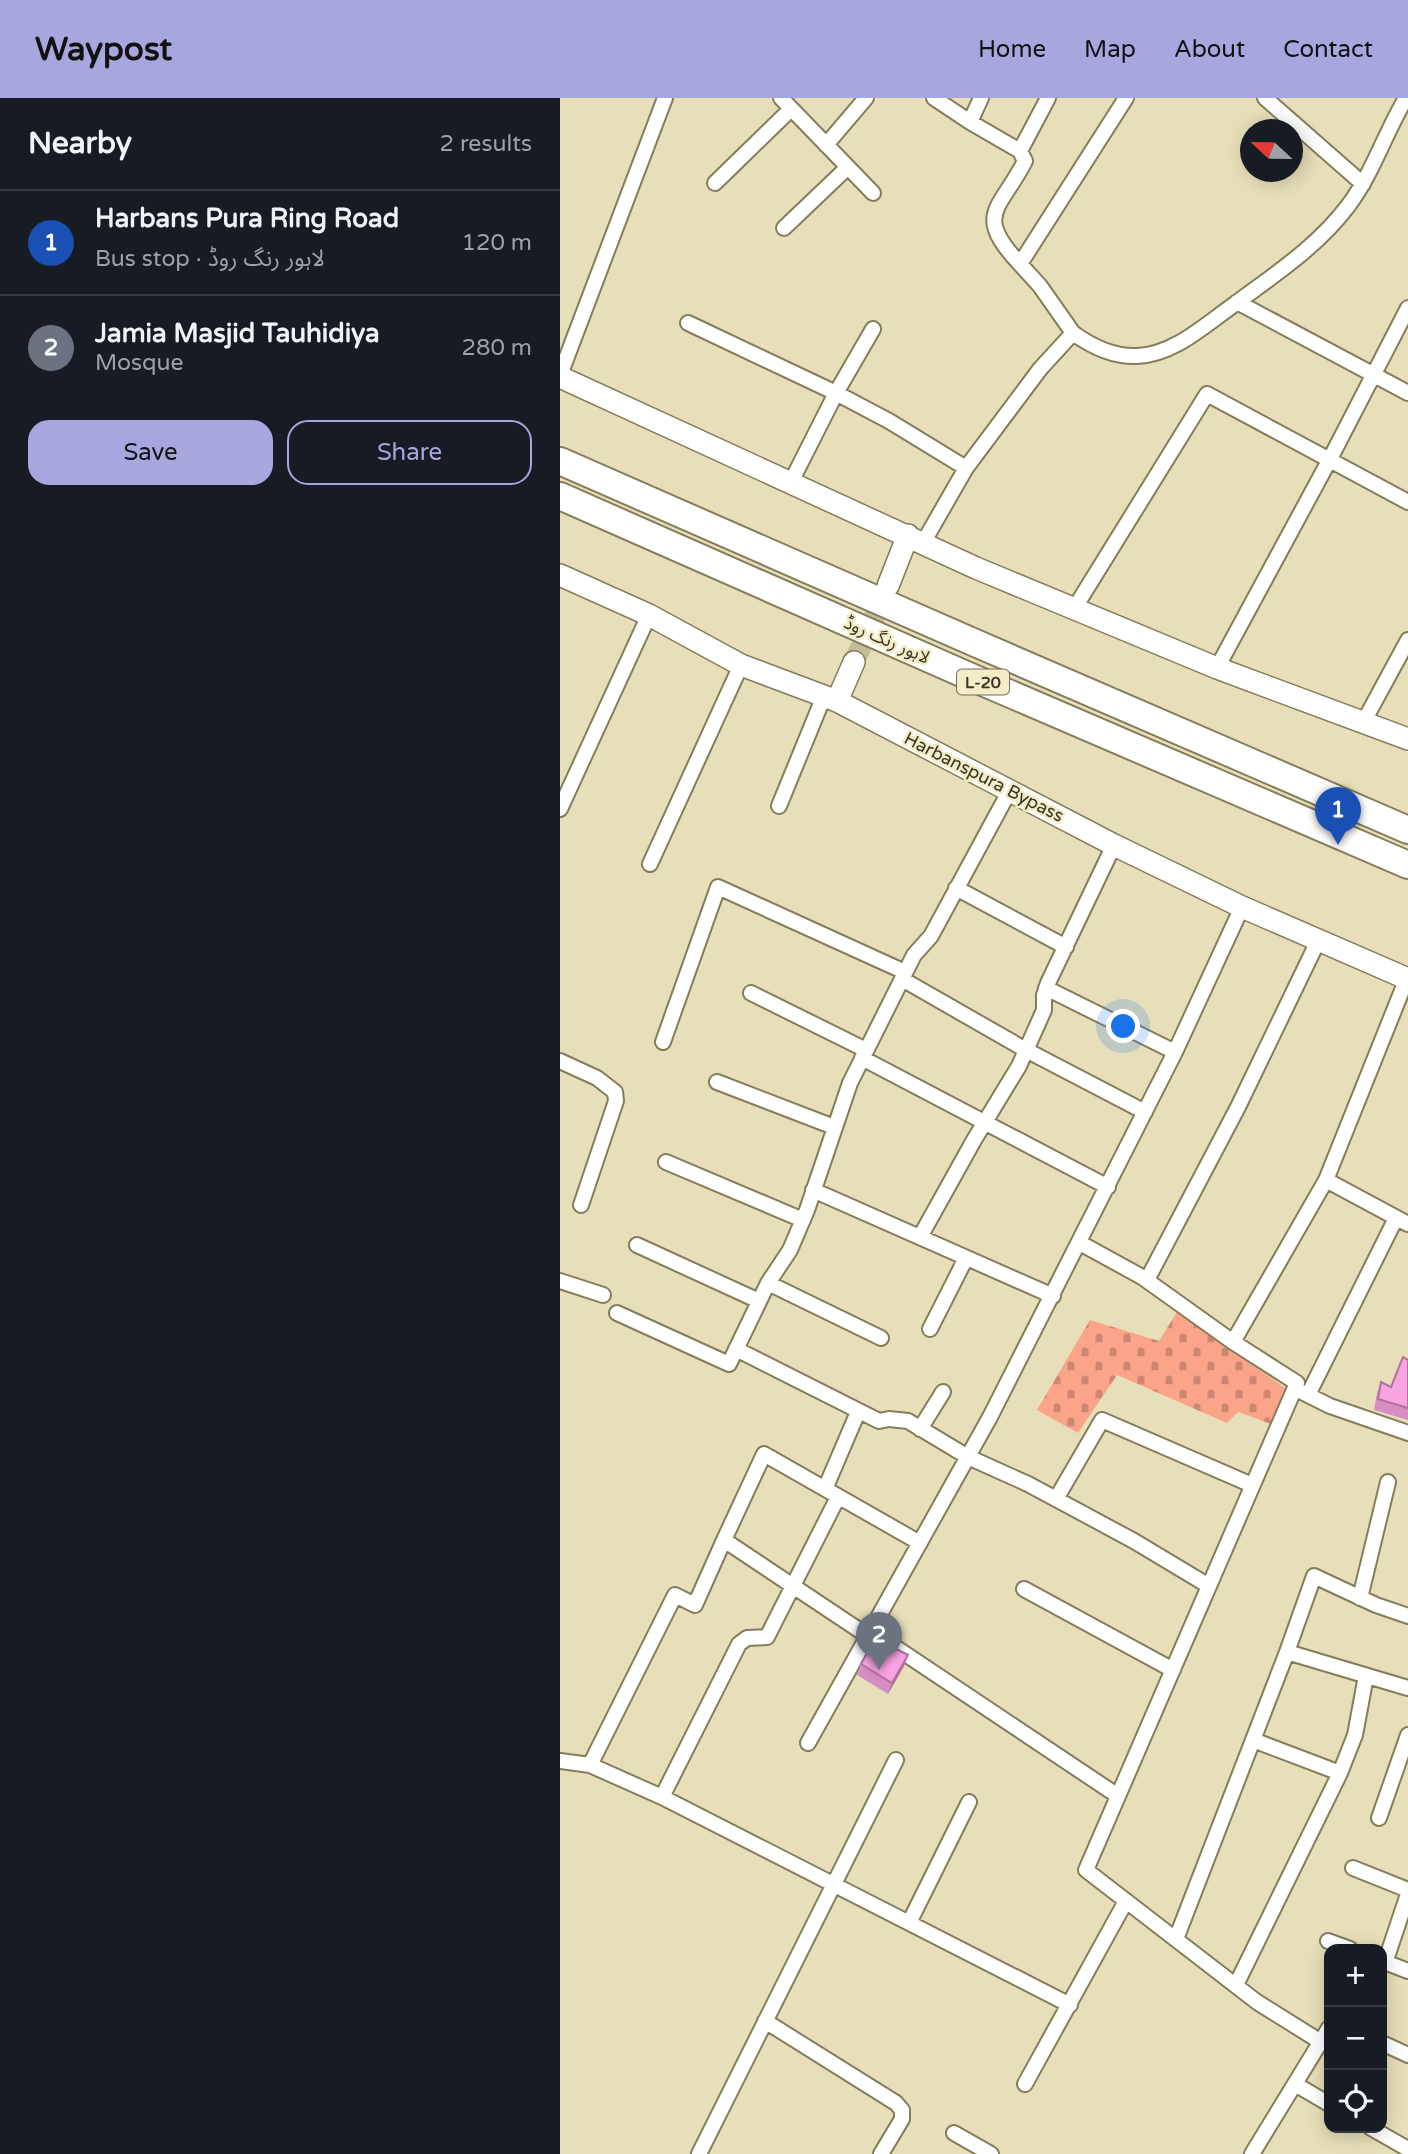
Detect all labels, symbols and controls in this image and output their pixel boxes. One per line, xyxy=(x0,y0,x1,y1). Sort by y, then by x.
text: Waypost xyxy=(35,30,172,69)
text: Home xyxy=(978,35,1046,64)
text: Map xyxy=(1084,35,1136,64)
text: About xyxy=(1174,35,1245,64)
text: Contact xyxy=(1283,35,1373,64)
north arrow xyxy=(1240,119,1303,182)
text: Nearby xyxy=(28,125,132,162)
text: 2 results xyxy=(439,130,532,158)
text: Harbans Pura Ring Road xyxy=(95,203,399,234)
text: 1 xyxy=(44,229,58,257)
text: 120 m xyxy=(462,229,532,257)
text: Bus stop · لاہور رنگ روڈ xyxy=(95,245,325,273)
text: Jamia Masjid Tauhidiya xyxy=(95,318,380,349)
text: 2 xyxy=(44,334,58,362)
text: 280 m xyxy=(462,334,532,362)
text: Mosque xyxy=(95,349,183,377)
button: Save xyxy=(28,420,273,485)
button: Share xyxy=(287,420,532,485)
street label: لاہور رنگ روڈ xyxy=(841,611,933,669)
road number: L-20 xyxy=(957,670,1009,694)
street label: Harbanspura Bypass xyxy=(900,727,1068,827)
pin: 1 xyxy=(1315,787,1361,845)
your location xyxy=(1106,1009,1140,1043)
pin: 2 xyxy=(856,1612,902,1670)
map controls xyxy=(1324,1944,1387,2133)
button: + xyxy=(1324,1944,1387,2007)
button: − xyxy=(1324,2007,1387,2070)
button: locate xyxy=(1324,2070,1387,2133)

